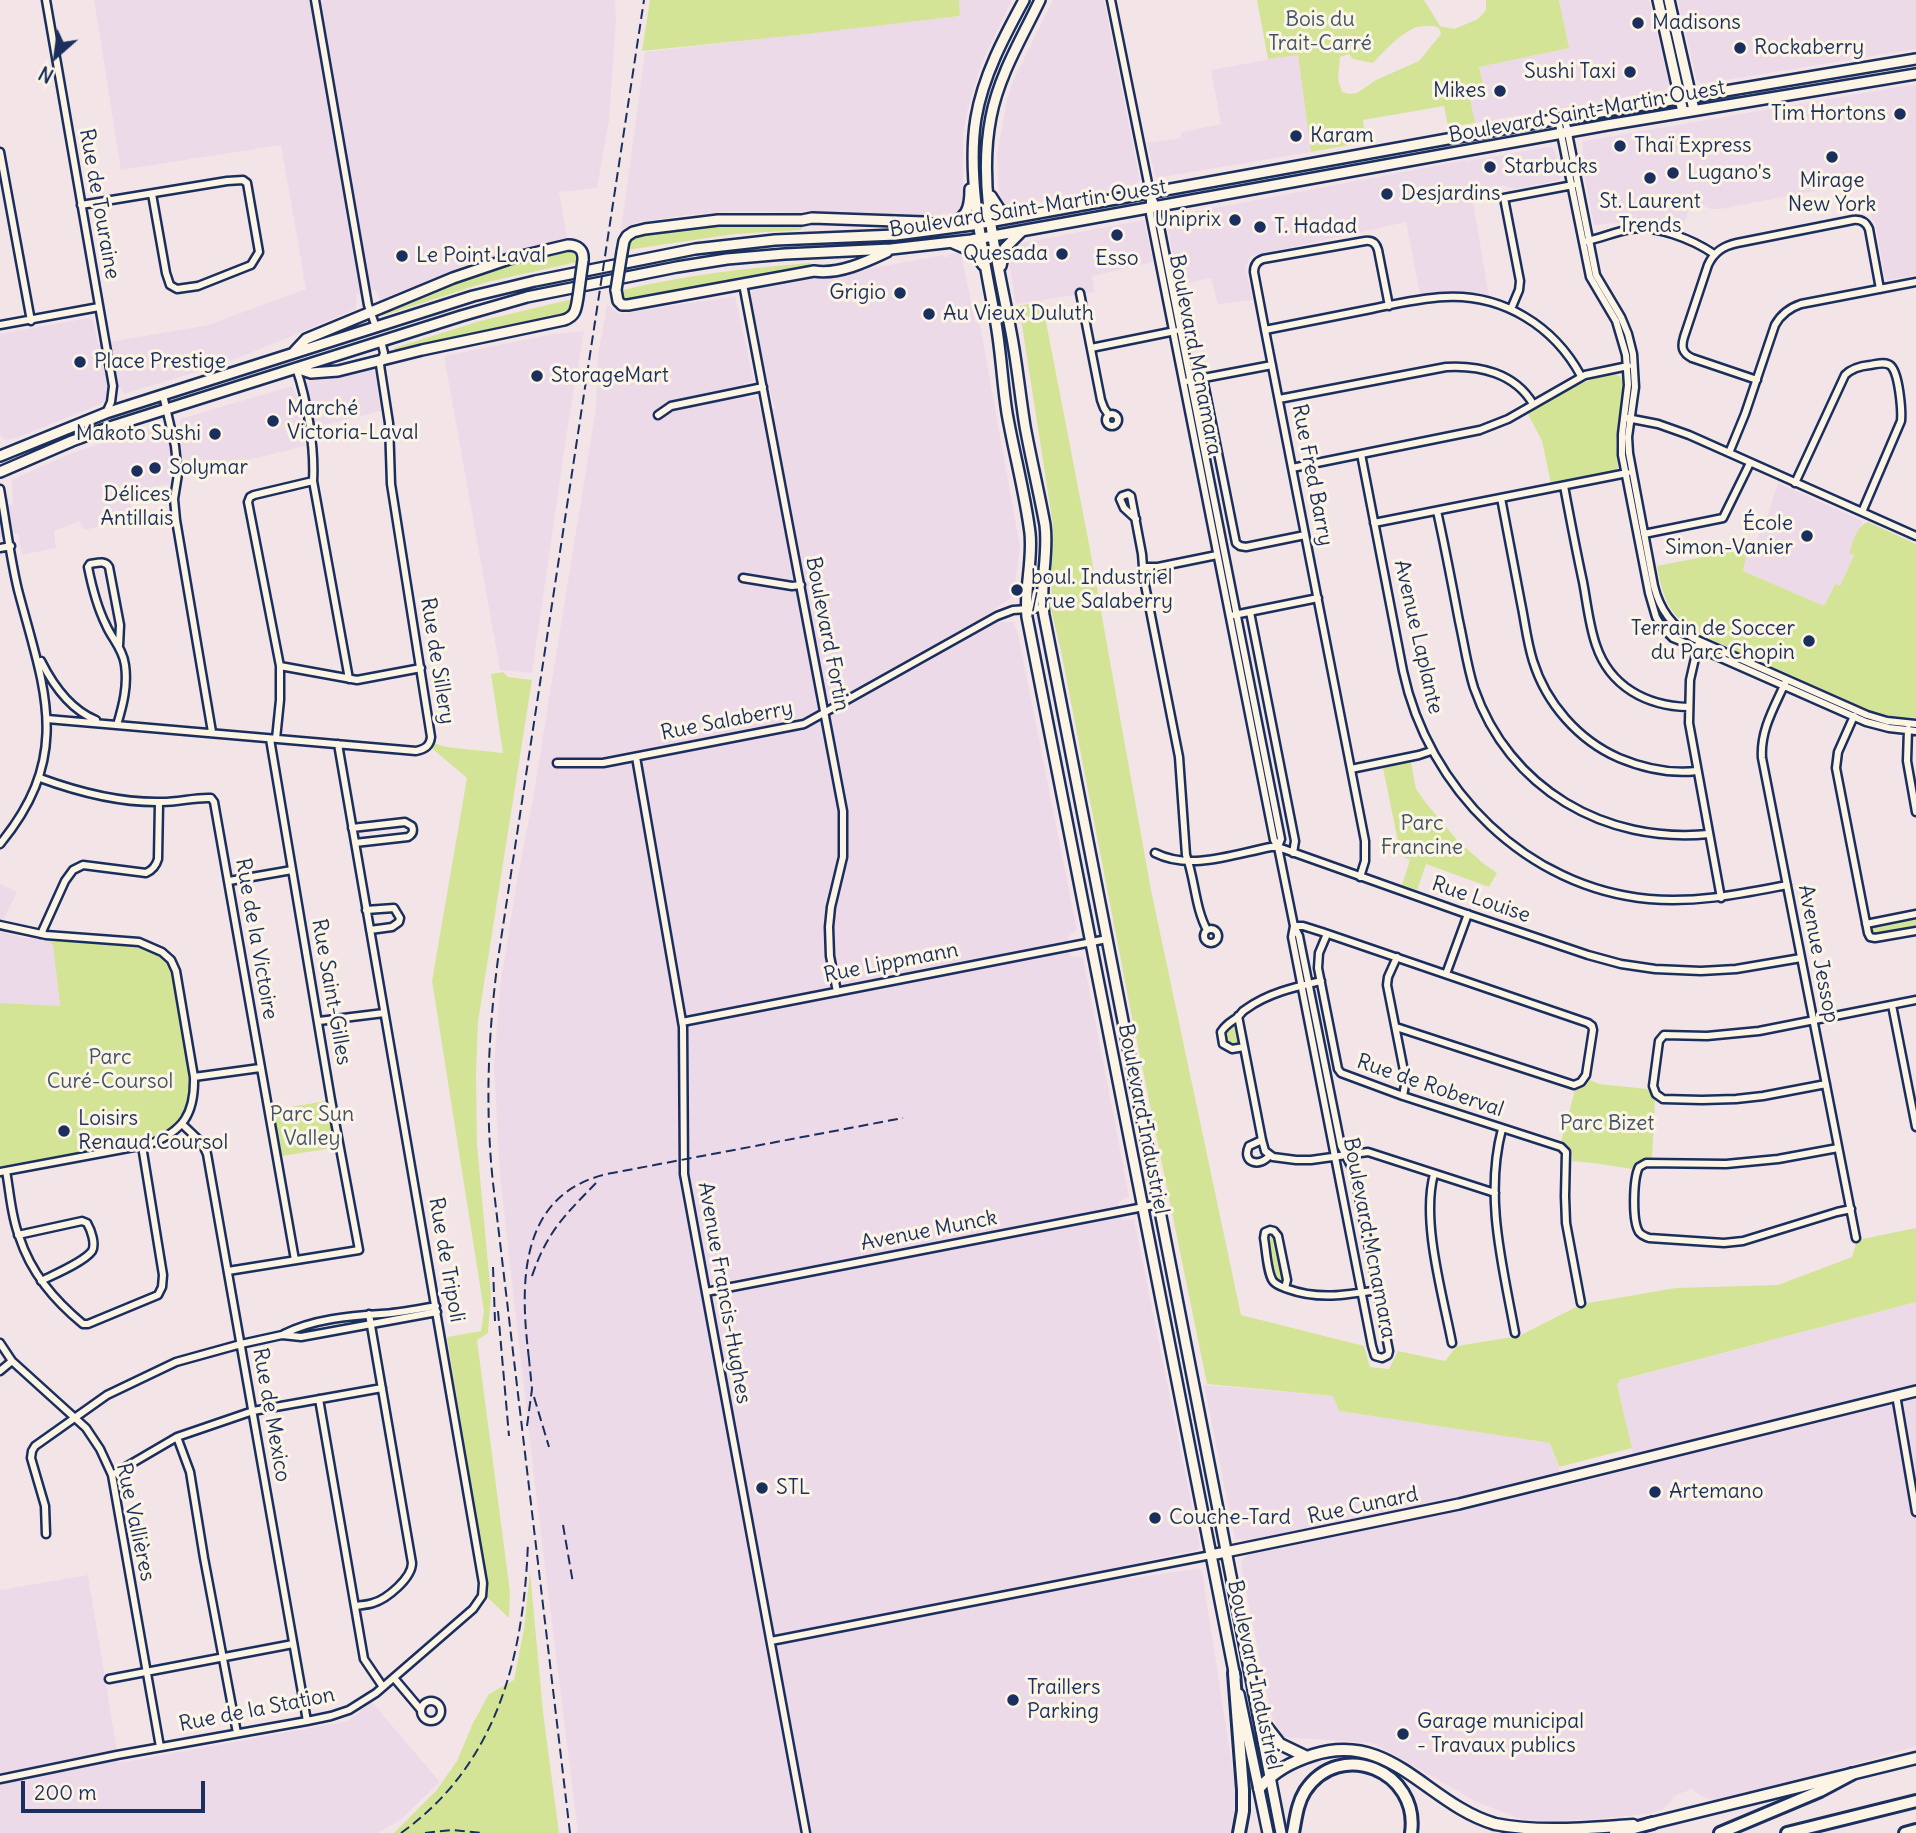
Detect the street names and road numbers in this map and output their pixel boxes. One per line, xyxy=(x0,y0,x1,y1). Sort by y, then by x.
street label: Boulevard Saint-Martin Ouest xyxy=(1447,75,1727,149)
street label: Rue de Touraine xyxy=(73,127,125,281)
street label: Boulevard Saint-Martin Ouest xyxy=(888,175,1168,243)
street label: Boulevard Mcnamara xyxy=(1163,252,1227,458)
street label: Rue Fred Barry xyxy=(1286,402,1338,548)
street label: Boulevard Fortin xyxy=(800,555,854,713)
street label: Avenue Laplante xyxy=(1388,557,1448,717)
street label: Rue de Sillery xyxy=(415,596,459,726)
street label: Rue Salaberry xyxy=(659,696,795,746)
street label: Rue de la Victoire xyxy=(229,856,283,1022)
street label: Rue Louise xyxy=(1428,871,1534,929)
street label: Avenue Jessop xyxy=(1792,883,1844,1025)
street label: Rue Saint-Gilles xyxy=(306,917,356,1067)
street label: Rue Lippmann xyxy=(822,938,960,988)
street label: Boulevard Industriel xyxy=(1112,1022,1174,1216)
street label: Rue de Roberval xyxy=(1353,1049,1507,1123)
street label: Boulevard Mcnamara xyxy=(1337,1135,1401,1341)
street label: Avenue Francis-Hughes xyxy=(692,1180,756,1406)
street label: Rue de Tripoli xyxy=(423,1196,469,1324)
street label: Avenue Munck xyxy=(859,1205,999,1257)
street label: Rue de Mexico xyxy=(247,1346,295,1484)
street label: Rue Vallières xyxy=(110,1461,160,1583)
street label: Rue Cunard xyxy=(1305,1482,1421,1530)
street label: Boulevard Industriel xyxy=(1222,1578,1286,1772)
street label: Rue de la Station xyxy=(177,1683,337,1737)

